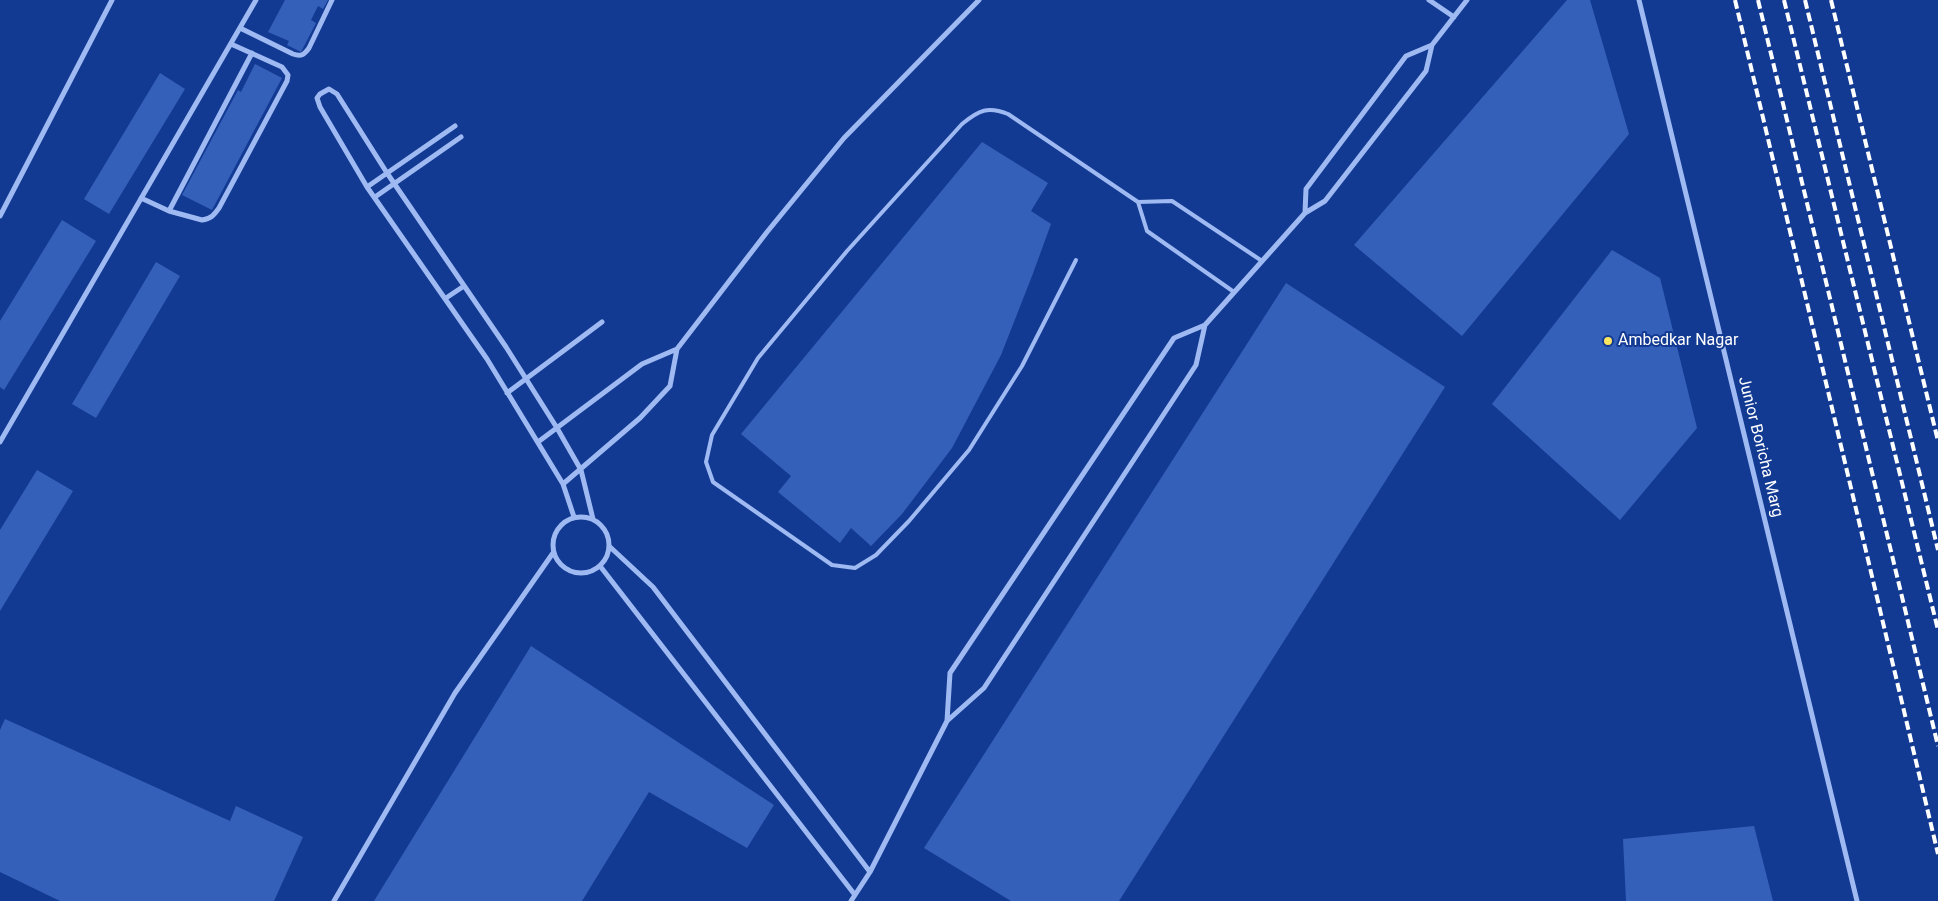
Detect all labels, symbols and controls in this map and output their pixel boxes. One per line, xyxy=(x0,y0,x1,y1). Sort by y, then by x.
place label: Ambedkar Nagar xyxy=(1618,331,1738,351)
marker: Ambedkar Nagar xyxy=(1602,335,1614,347)
street label: Junior Boricha Marg xyxy=(1733,375,1787,519)

